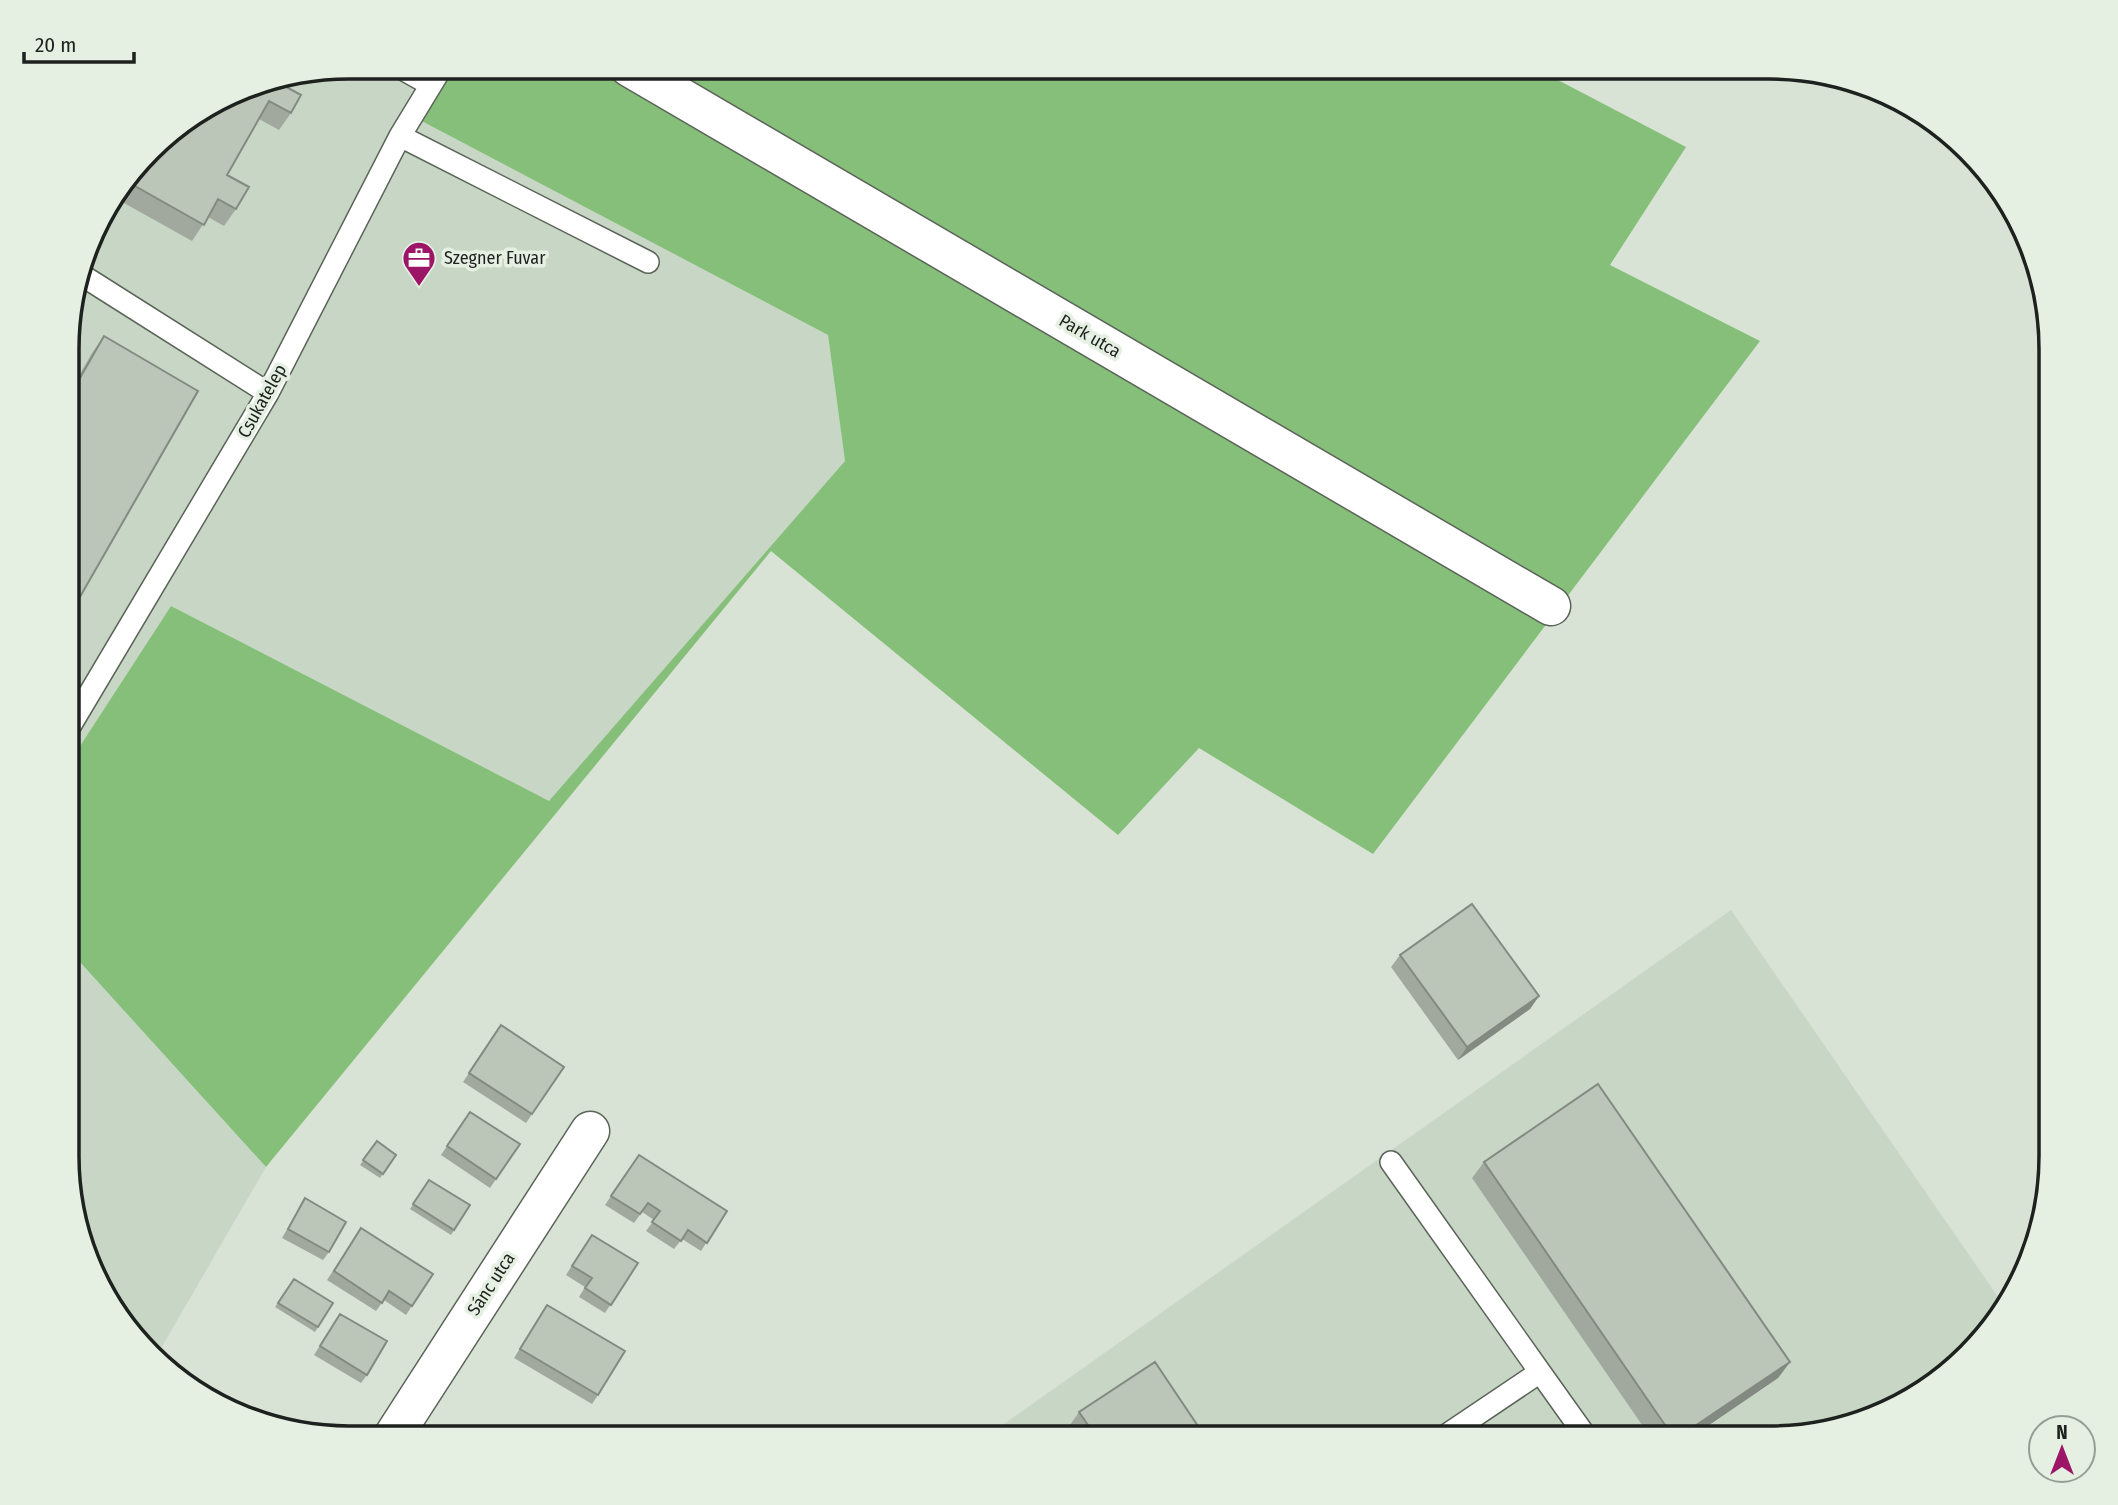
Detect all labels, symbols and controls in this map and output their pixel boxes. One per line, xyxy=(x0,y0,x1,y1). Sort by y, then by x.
scale bar xyxy=(24,21,135,65)
text: 20 m xyxy=(35,32,76,58)
office icon: Szegner Fuvar xyxy=(400,239,438,288)
place label: Szegner Fuvar xyxy=(444,247,546,269)
street label: Park utca xyxy=(1055,310,1125,363)
street label: Csukatelep xyxy=(233,360,291,442)
street label: Sánc utca xyxy=(463,1248,520,1320)
north arrow xyxy=(2027,1414,2097,1484)
text: N xyxy=(2056,1421,2068,1444)

